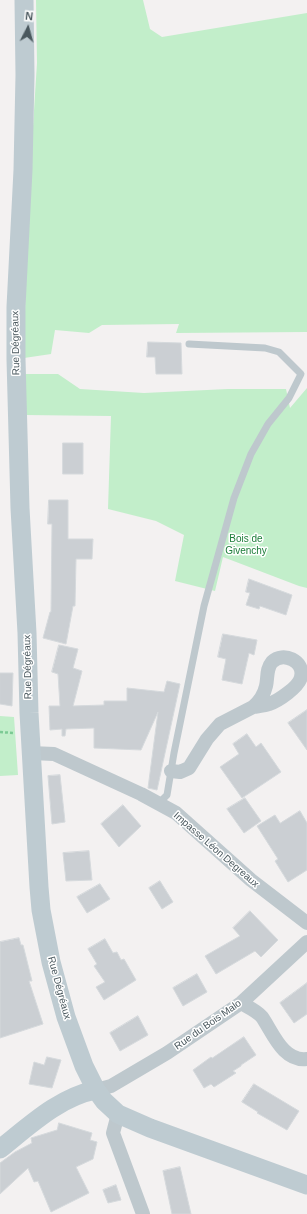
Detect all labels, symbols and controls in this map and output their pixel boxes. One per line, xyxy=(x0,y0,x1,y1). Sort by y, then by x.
north arrow xyxy=(8,8,48,48)
text: N xyxy=(25,10,34,22)
street label: Rue Dégréaux xyxy=(9,311,23,375)
park label: Bois de Givenchy xyxy=(225,533,267,556)
street label: Rue Dégréaux xyxy=(21,635,35,699)
street label: Impasse Léon Degreaux xyxy=(171,810,261,890)
street label: Rue Dégréaux xyxy=(45,955,73,1021)
street label: Rue du Bois Malo xyxy=(172,997,244,1053)

